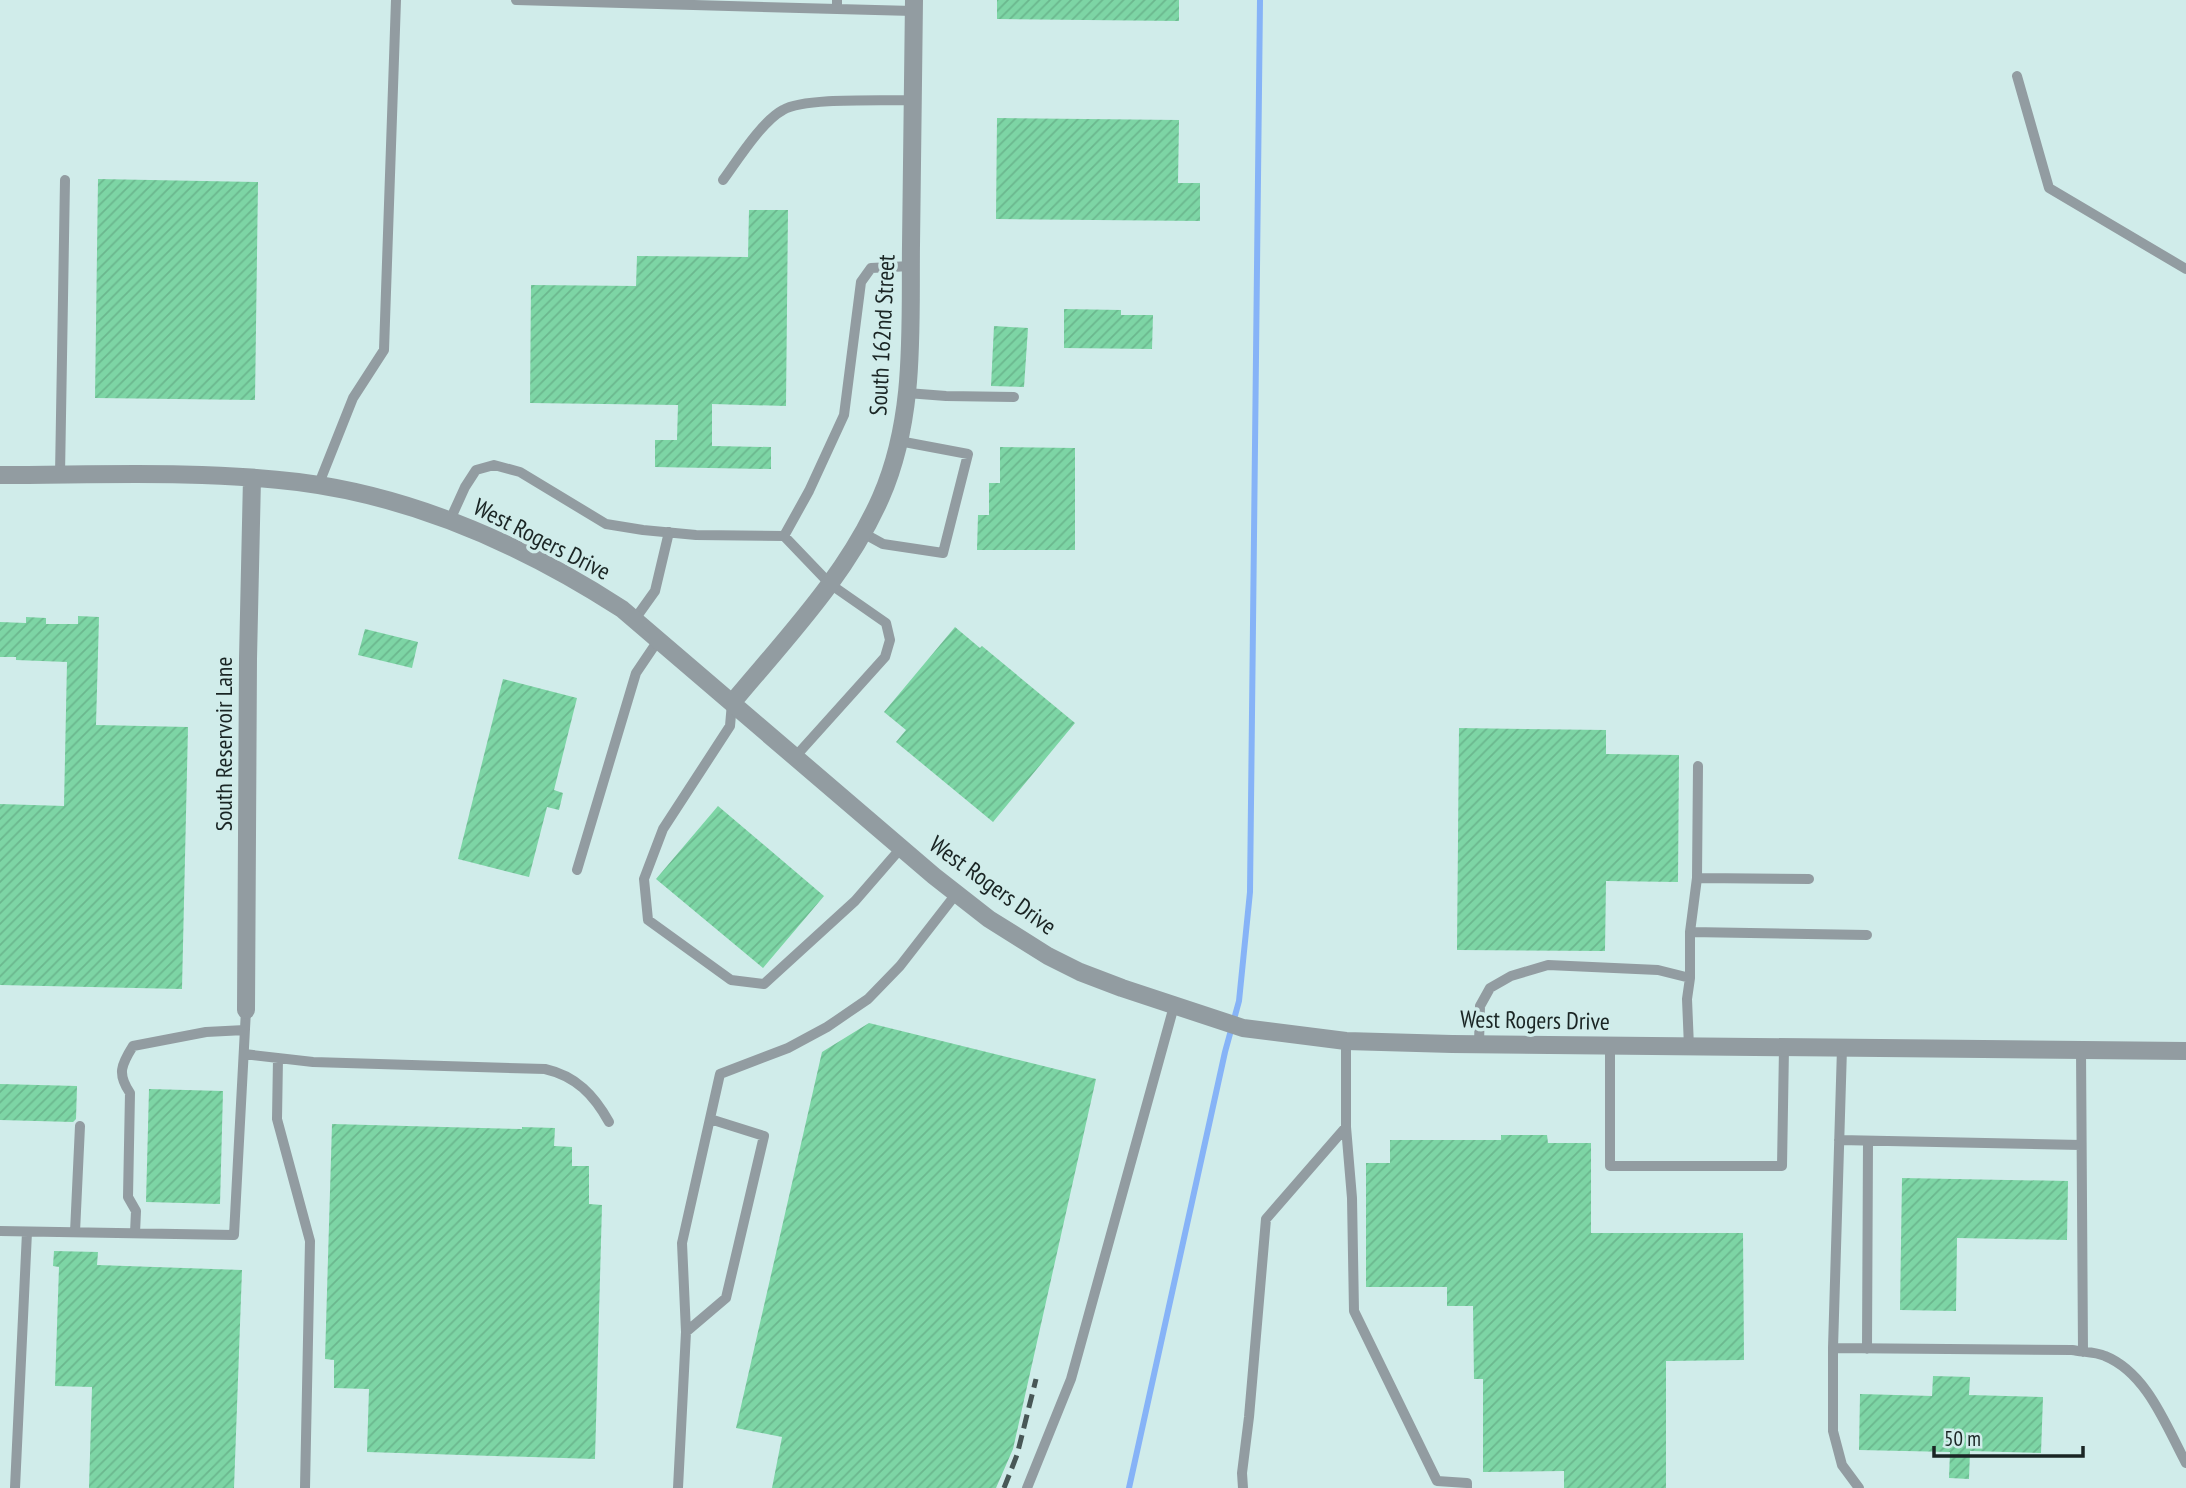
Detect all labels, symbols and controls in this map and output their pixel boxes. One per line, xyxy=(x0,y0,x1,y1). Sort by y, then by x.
street label: South 162nd Street xyxy=(862,253,902,416)
street label: West Rogers Drive xyxy=(468,491,616,587)
street label: South Reservoir Lane xyxy=(208,657,239,831)
street label: West Rogers Drive xyxy=(923,828,1063,942)
street label: West Rogers Drive xyxy=(1460,1003,1610,1037)
scale bar xyxy=(1934,1414,2083,1458)
text: 50 m xyxy=(1944,1425,1981,1452)

